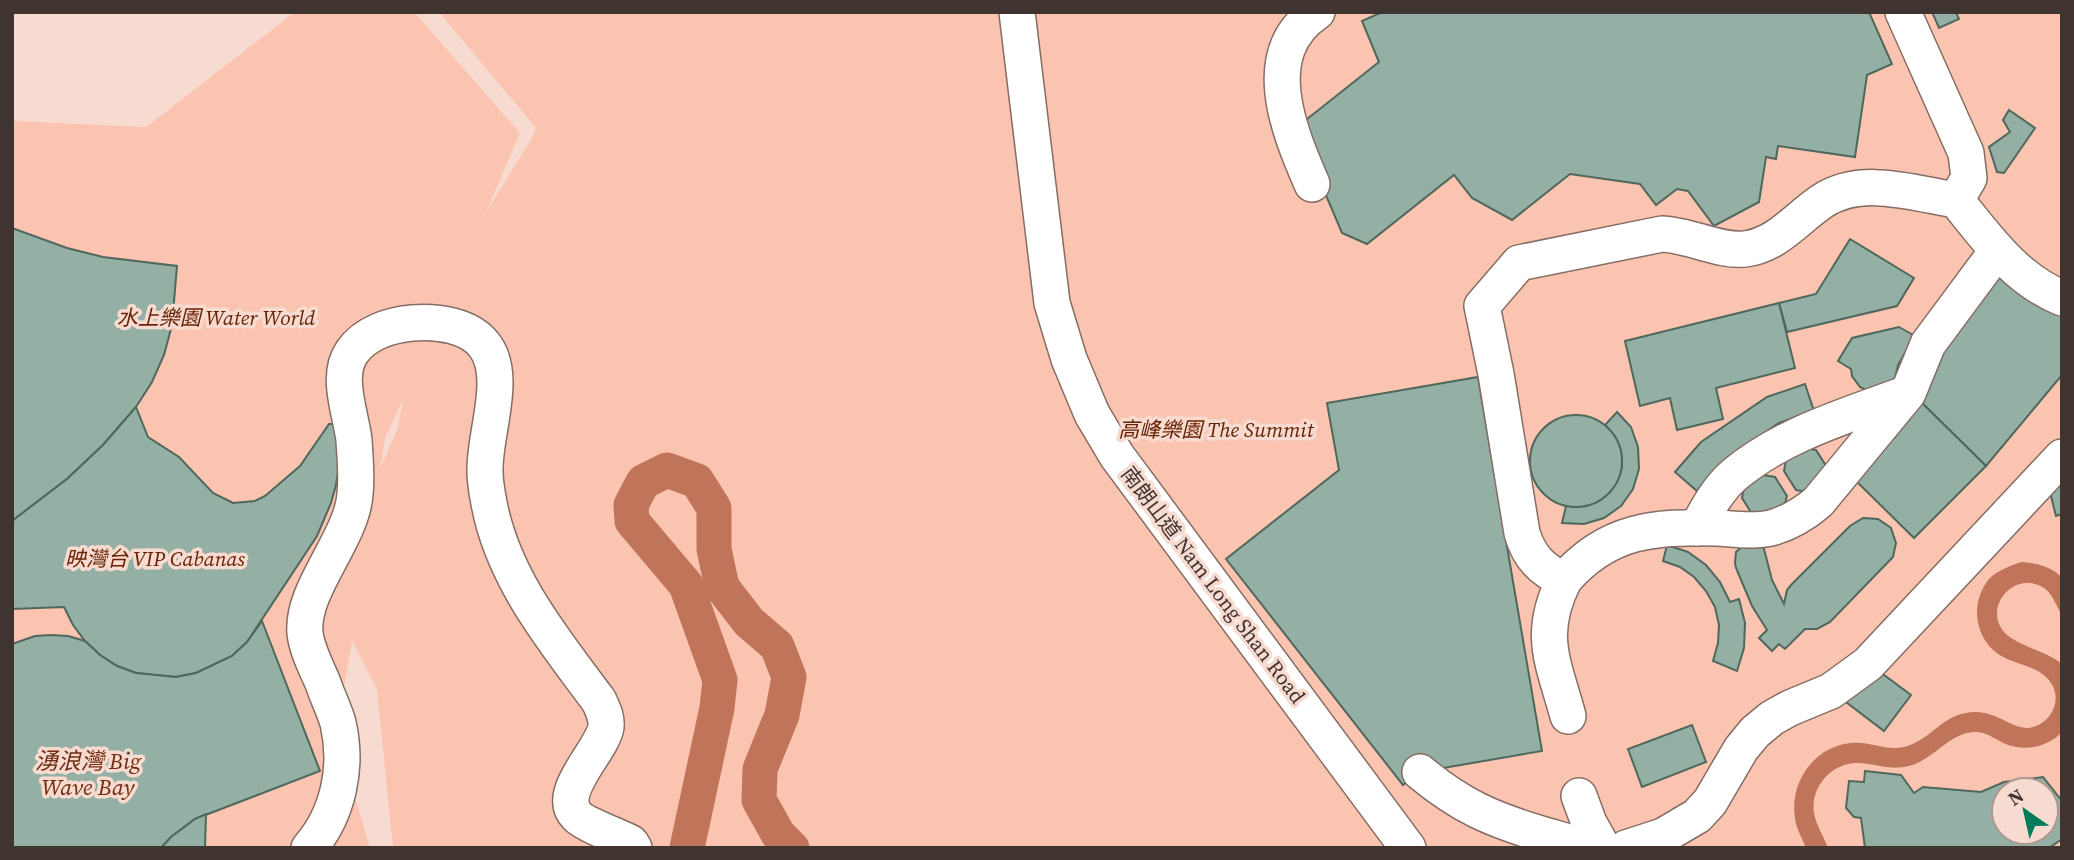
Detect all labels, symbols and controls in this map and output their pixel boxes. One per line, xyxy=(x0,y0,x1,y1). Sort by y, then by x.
park label: 水上樂園 Water World xyxy=(117,303,315,332)
park label: 高峰樂園 The Summit xyxy=(1118,415,1315,444)
street label: 南朗山道 Nam Long Shan Road xyxy=(1115,460,1312,709)
park label: 映灣台 VIP Cabanas xyxy=(65,544,245,573)
water label: 湧浪灣 Big Wave Bay xyxy=(35,745,142,803)
north arrow xyxy=(1990,776,2060,846)
text: N xyxy=(2002,782,2029,812)

